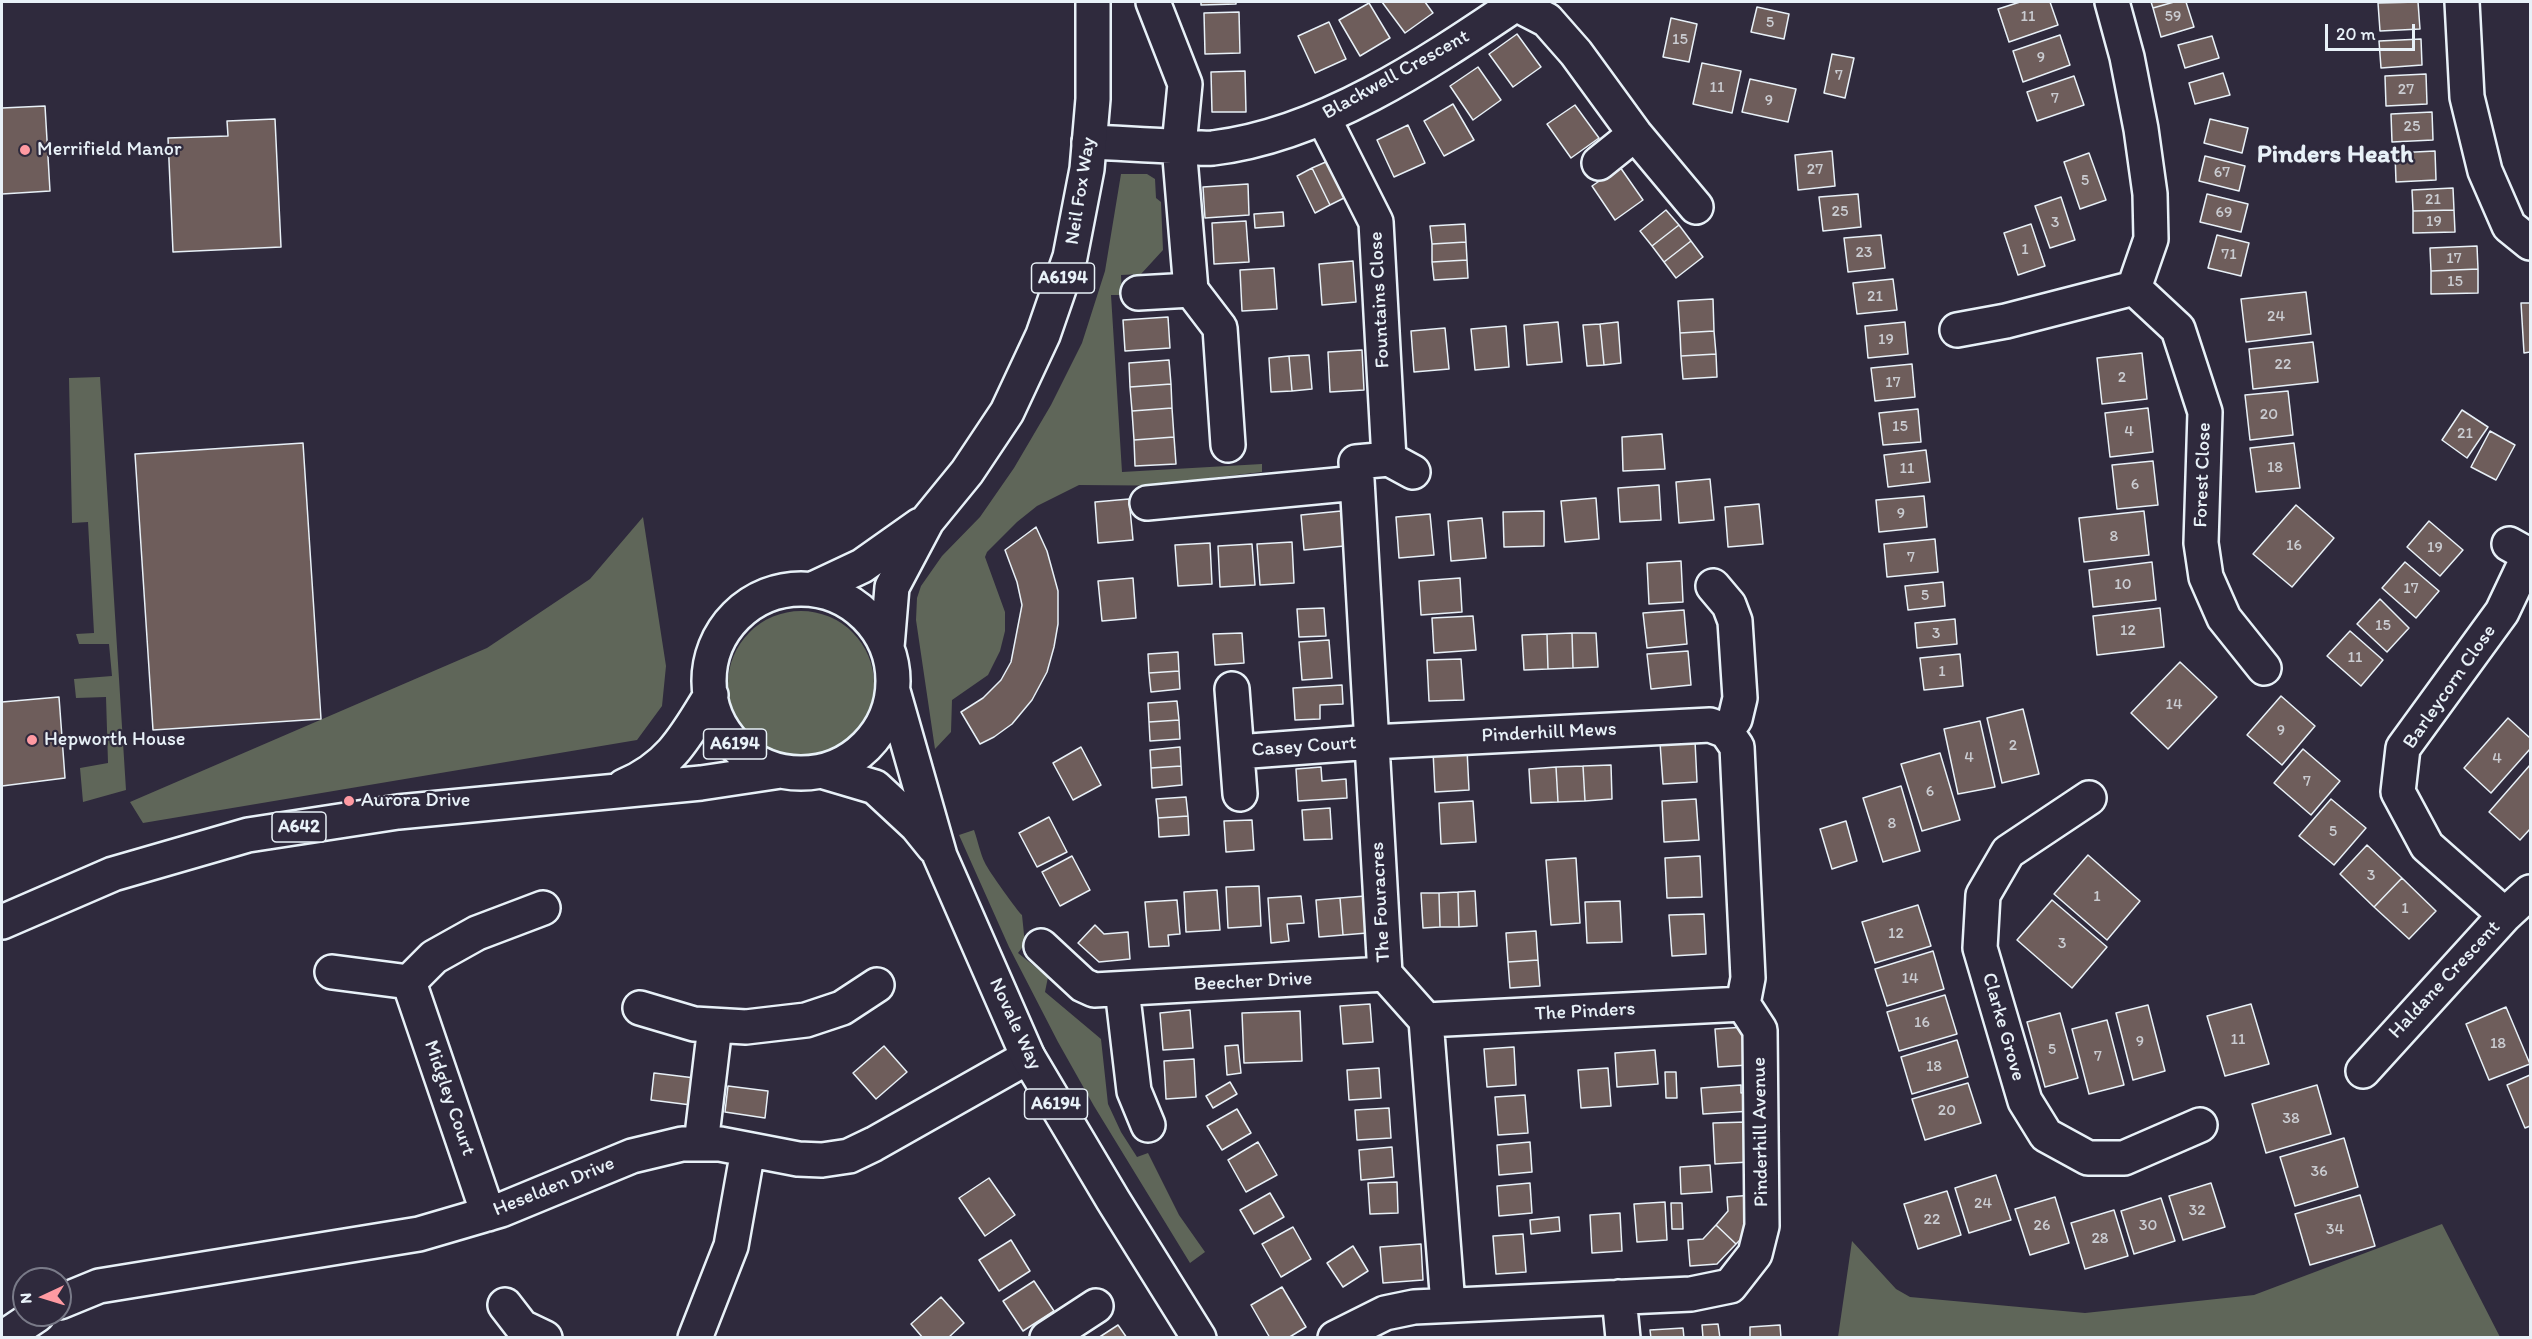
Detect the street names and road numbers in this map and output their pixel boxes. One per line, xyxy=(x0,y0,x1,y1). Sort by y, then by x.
street label: Blackwell Crescent xyxy=(1318,25,1474,125)
street label: Neil Fox Way xyxy=(1061,136,1101,246)
street label: Fountains Close xyxy=(1364,231,1396,369)
road number: A6194 xyxy=(1032,263,1094,293)
street label: Forest Close xyxy=(2189,422,2217,528)
street label: Barleycorn Close xyxy=(2398,620,2502,754)
street label: Pinderhill Mews xyxy=(1481,717,1617,749)
road number: A6194 xyxy=(704,729,766,759)
street label: Casey Court xyxy=(1251,731,1357,763)
road number: A642 xyxy=(272,812,326,842)
street label: The Fouracres xyxy=(1366,841,1396,963)
street label: Haldane Crescent xyxy=(2384,916,2506,1044)
street label: Beecher Drive xyxy=(1193,967,1313,997)
street label: Clarke Grove xyxy=(1976,970,2030,1084)
street label: Novale Way xyxy=(983,974,1047,1074)
street label: The Pinders xyxy=(1534,997,1636,1027)
street label: Midgley Court xyxy=(418,1037,480,1159)
street label: Pinderhill Avenue xyxy=(1748,1057,1774,1207)
road number: A6194 xyxy=(1024,1089,1088,1119)
street label: Heselden Drive xyxy=(490,1152,618,1222)

